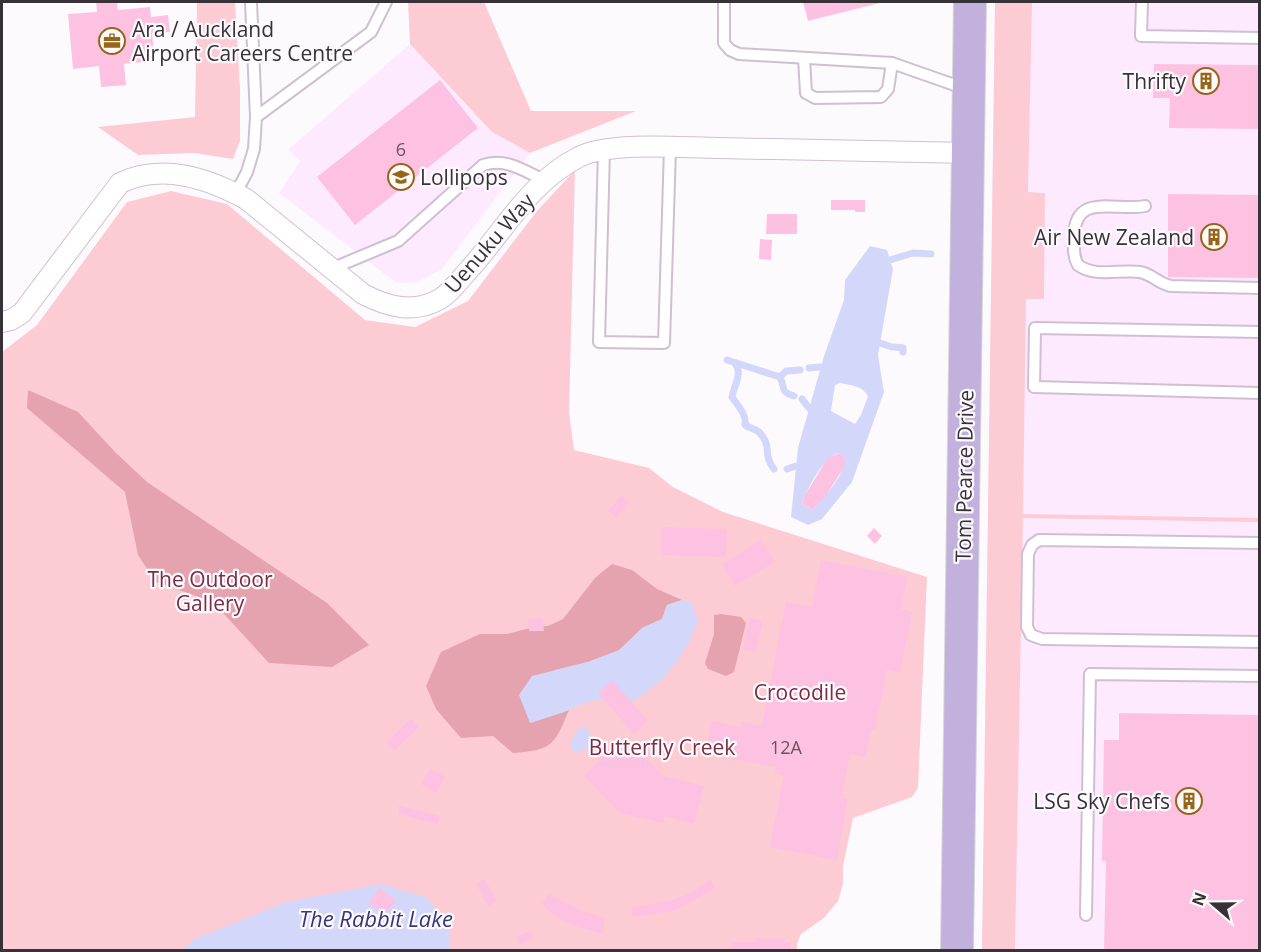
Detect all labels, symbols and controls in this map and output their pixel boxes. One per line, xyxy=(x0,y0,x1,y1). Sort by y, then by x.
place label: Ara / Auckland Airport Careers Centre xyxy=(132,15,353,67)
office icon: Ara / Auckland Airport Careers Centre xyxy=(97,26,127,56)
building icon: Thrifty xyxy=(1191,66,1221,96)
place label: Thrifty xyxy=(1123,67,1186,95)
house number: 6 xyxy=(396,137,406,161)
school or university icon: Lollipops xyxy=(386,162,416,192)
place label: Lollipops xyxy=(420,163,508,191)
street label: Uenuku Way xyxy=(438,187,540,299)
building icon: Air New Zealand xyxy=(1199,222,1229,252)
place label: Air New Zealand xyxy=(1034,223,1194,251)
street label: Tom Pearce Drive xyxy=(948,390,980,562)
park label: The Outdoor Gallery xyxy=(147,565,273,617)
park label: Crocodile xyxy=(754,678,846,706)
park label: Butterfly Creek xyxy=(589,733,735,761)
house number: 12A xyxy=(770,735,803,759)
building icon: LSG Sky Chefs xyxy=(1174,786,1204,816)
place label: LSG Sky Chefs xyxy=(1033,787,1170,815)
north arrow xyxy=(1183,874,1243,934)
text: N xyxy=(1186,889,1211,909)
water label: The Rabbit Lake xyxy=(299,903,453,933)

